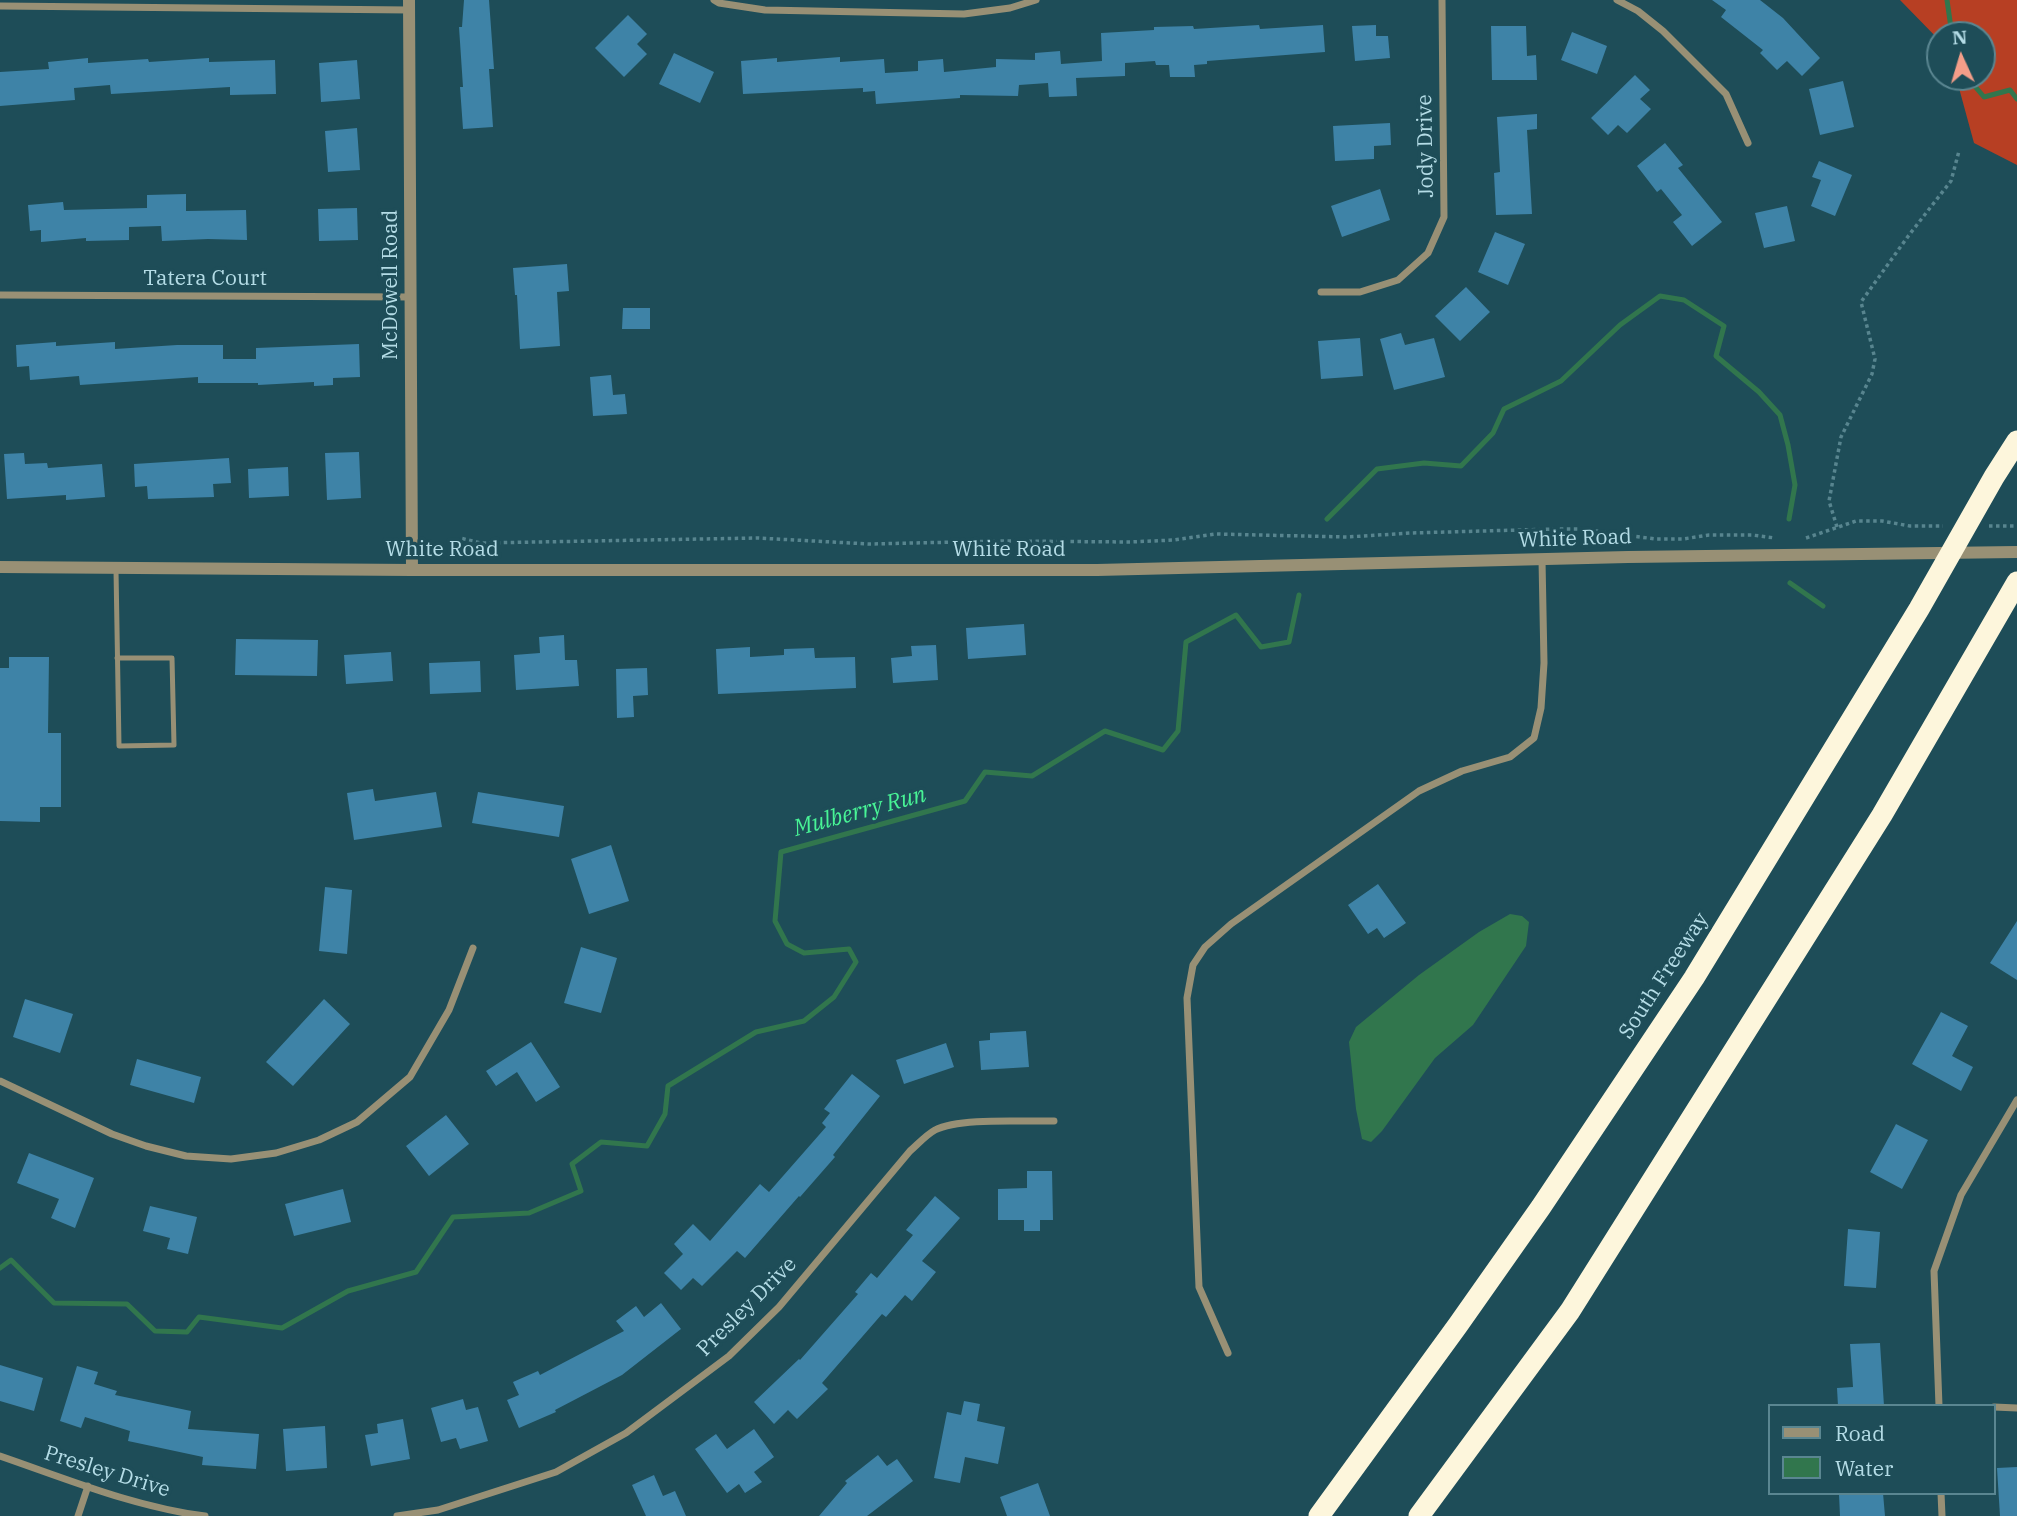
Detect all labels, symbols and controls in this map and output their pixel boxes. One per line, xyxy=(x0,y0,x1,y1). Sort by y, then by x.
north arrow xyxy=(1926,21,1996,91)
text: N xyxy=(1951,25,1968,50)
street label: Jody Drive xyxy=(1413,94,1439,198)
street label: McDowell Road xyxy=(378,210,404,360)
street label: Tatera Court xyxy=(143,266,267,292)
street label: White Road xyxy=(1518,524,1632,554)
street label: White Road xyxy=(385,537,499,563)
street label: White Road xyxy=(952,537,1066,563)
water label: Mulberry Run xyxy=(791,781,929,843)
street label: South Freeway xyxy=(1614,908,1714,1044)
street label: Presley Drive xyxy=(692,1252,802,1362)
legend xyxy=(1769,1404,1996,1495)
text: Road xyxy=(1835,1419,1885,1447)
street label: Presley Drive xyxy=(41,1441,173,1503)
text: Water xyxy=(1835,1454,1893,1482)

